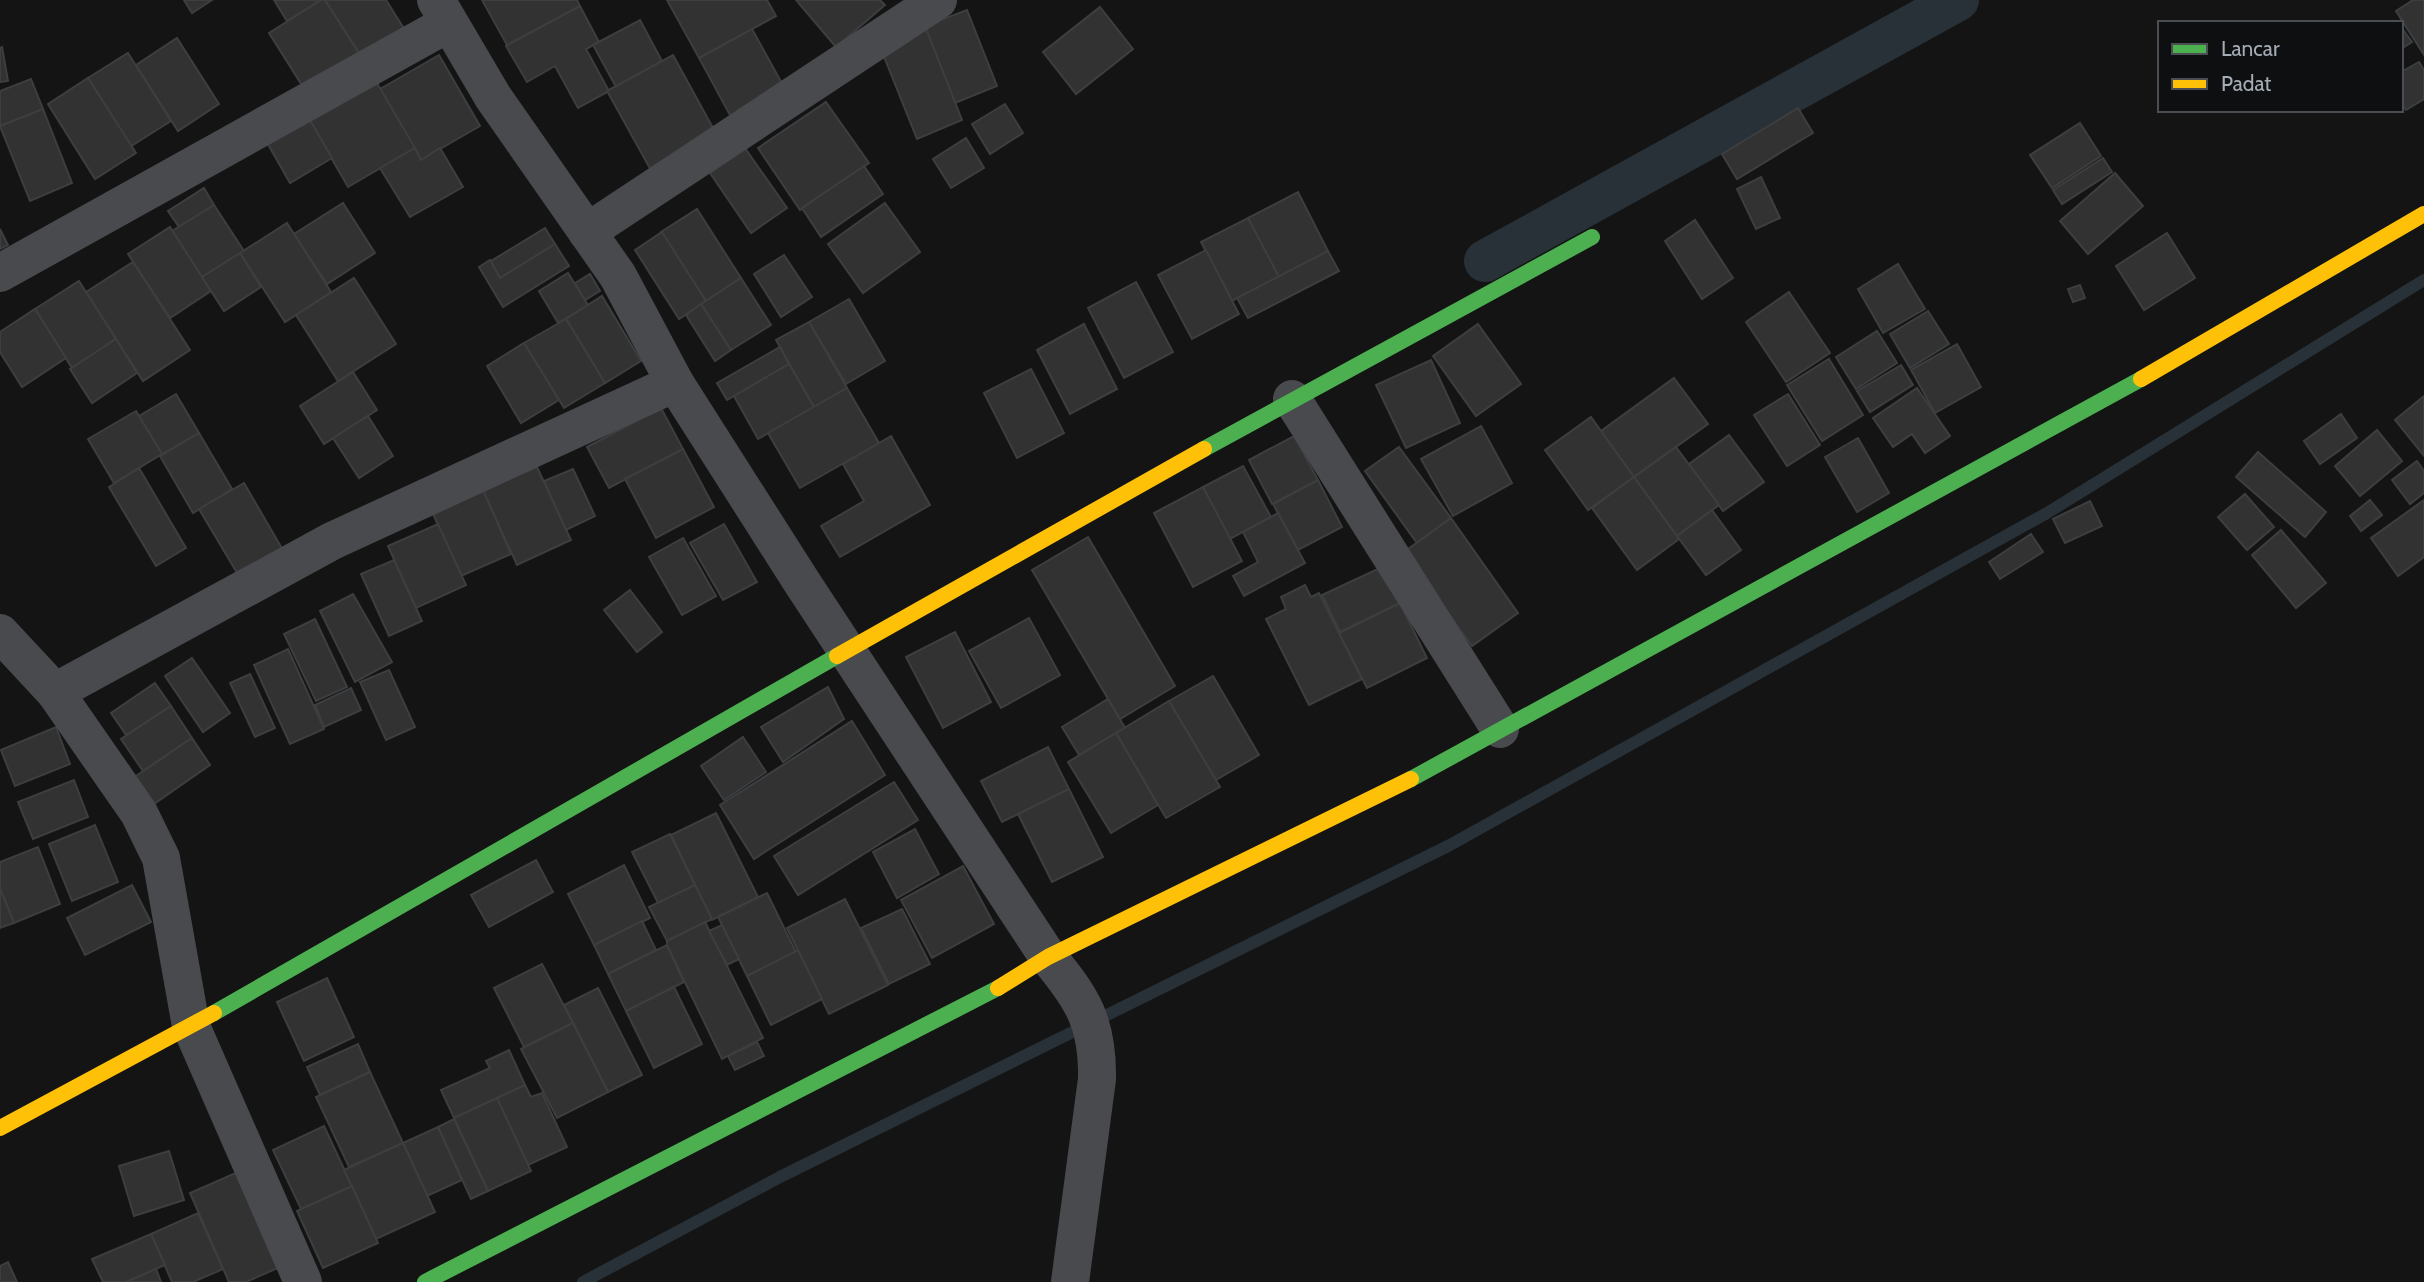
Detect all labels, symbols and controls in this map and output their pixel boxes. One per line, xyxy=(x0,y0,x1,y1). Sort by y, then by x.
legend xyxy=(2158,21,2403,112)
text: Lancar xyxy=(2221,36,2280,61)
text: Padat xyxy=(2221,71,2271,96)

